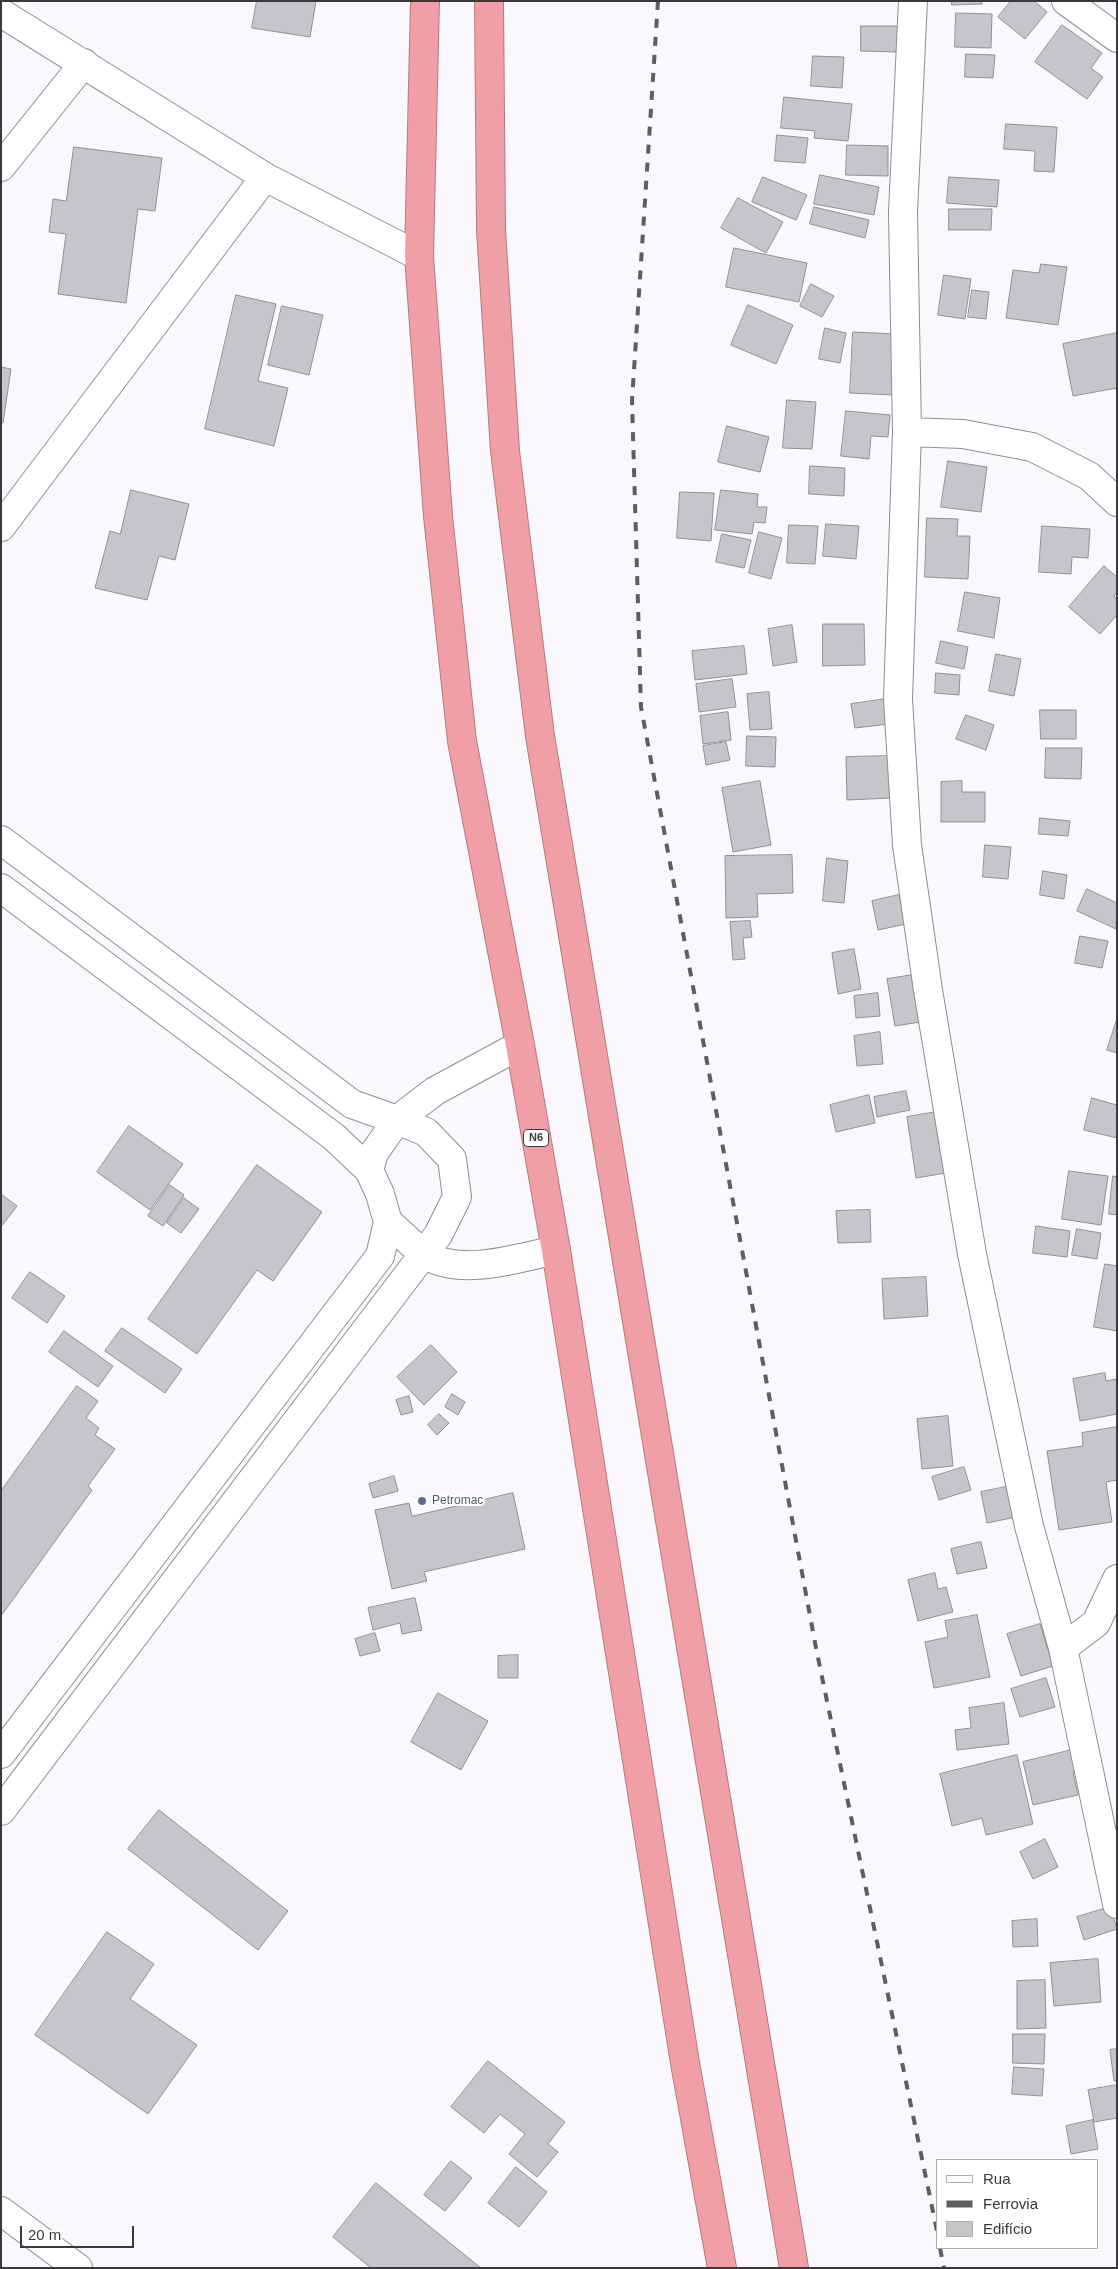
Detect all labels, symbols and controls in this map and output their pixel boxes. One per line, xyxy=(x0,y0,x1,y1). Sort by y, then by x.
road number: N6 xyxy=(524,1130,548,1146)
place label: Petromac xyxy=(432,1494,483,1508)
marker: Petromac xyxy=(416,1495,428,1507)
legend xyxy=(936,2159,1098,2249)
text: Rua xyxy=(983,2170,1011,2187)
text: Ferrovia xyxy=(983,2195,1038,2212)
scale bar xyxy=(22,2216,136,2248)
text: Edifício xyxy=(983,2220,1032,2237)
text: 20 m xyxy=(28,2226,61,2243)

